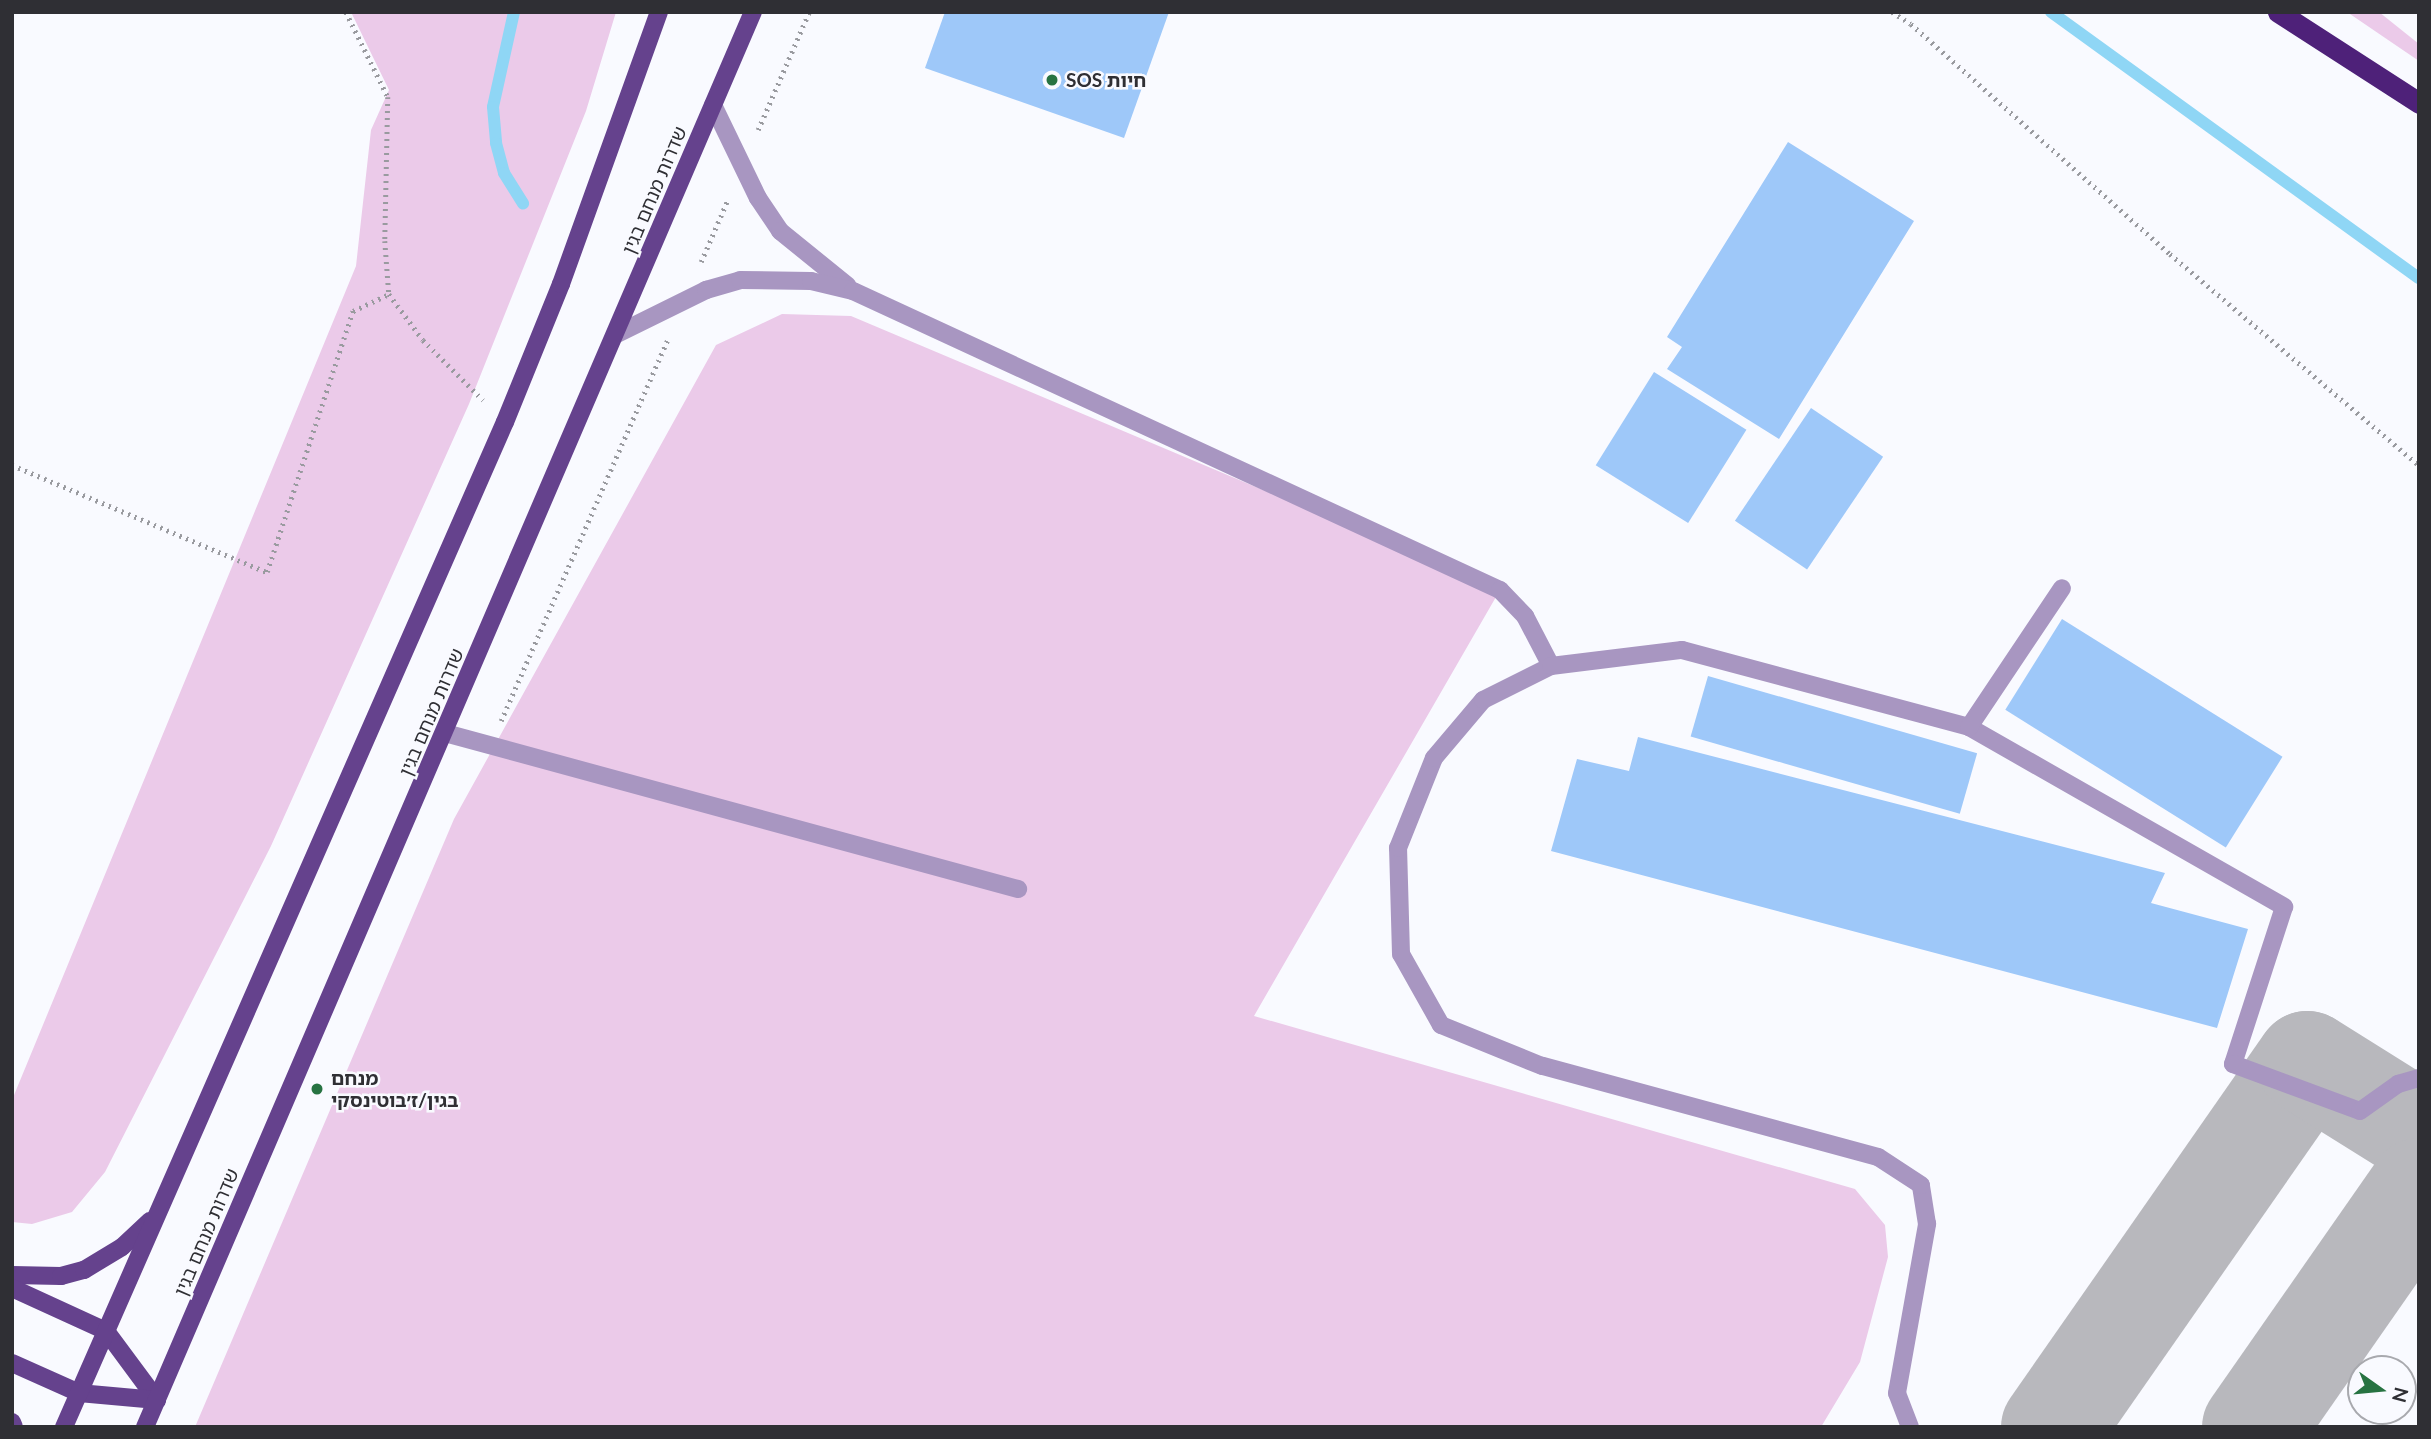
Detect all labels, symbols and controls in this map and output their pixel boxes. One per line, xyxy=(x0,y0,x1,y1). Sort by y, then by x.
place label: SOS חיות xyxy=(1066,69,1146,91)
marker: SOS חיות xyxy=(1044,72,1060,88)
street label: שדרות מנחם בגין xyxy=(617,123,691,257)
street label: שדרות מנחם בגין xyxy=(394,645,468,779)
place label: מנחם בגין/ז׳בוטינסקי xyxy=(331,1067,458,1111)
marker: מנחם בגין/ז׳בוטינסקי xyxy=(309,1081,325,1097)
street label: שדרות מנחם בגין xyxy=(169,1165,243,1299)
north arrow xyxy=(2347,1355,2417,1425)
text: N xyxy=(2388,1385,2414,1405)

